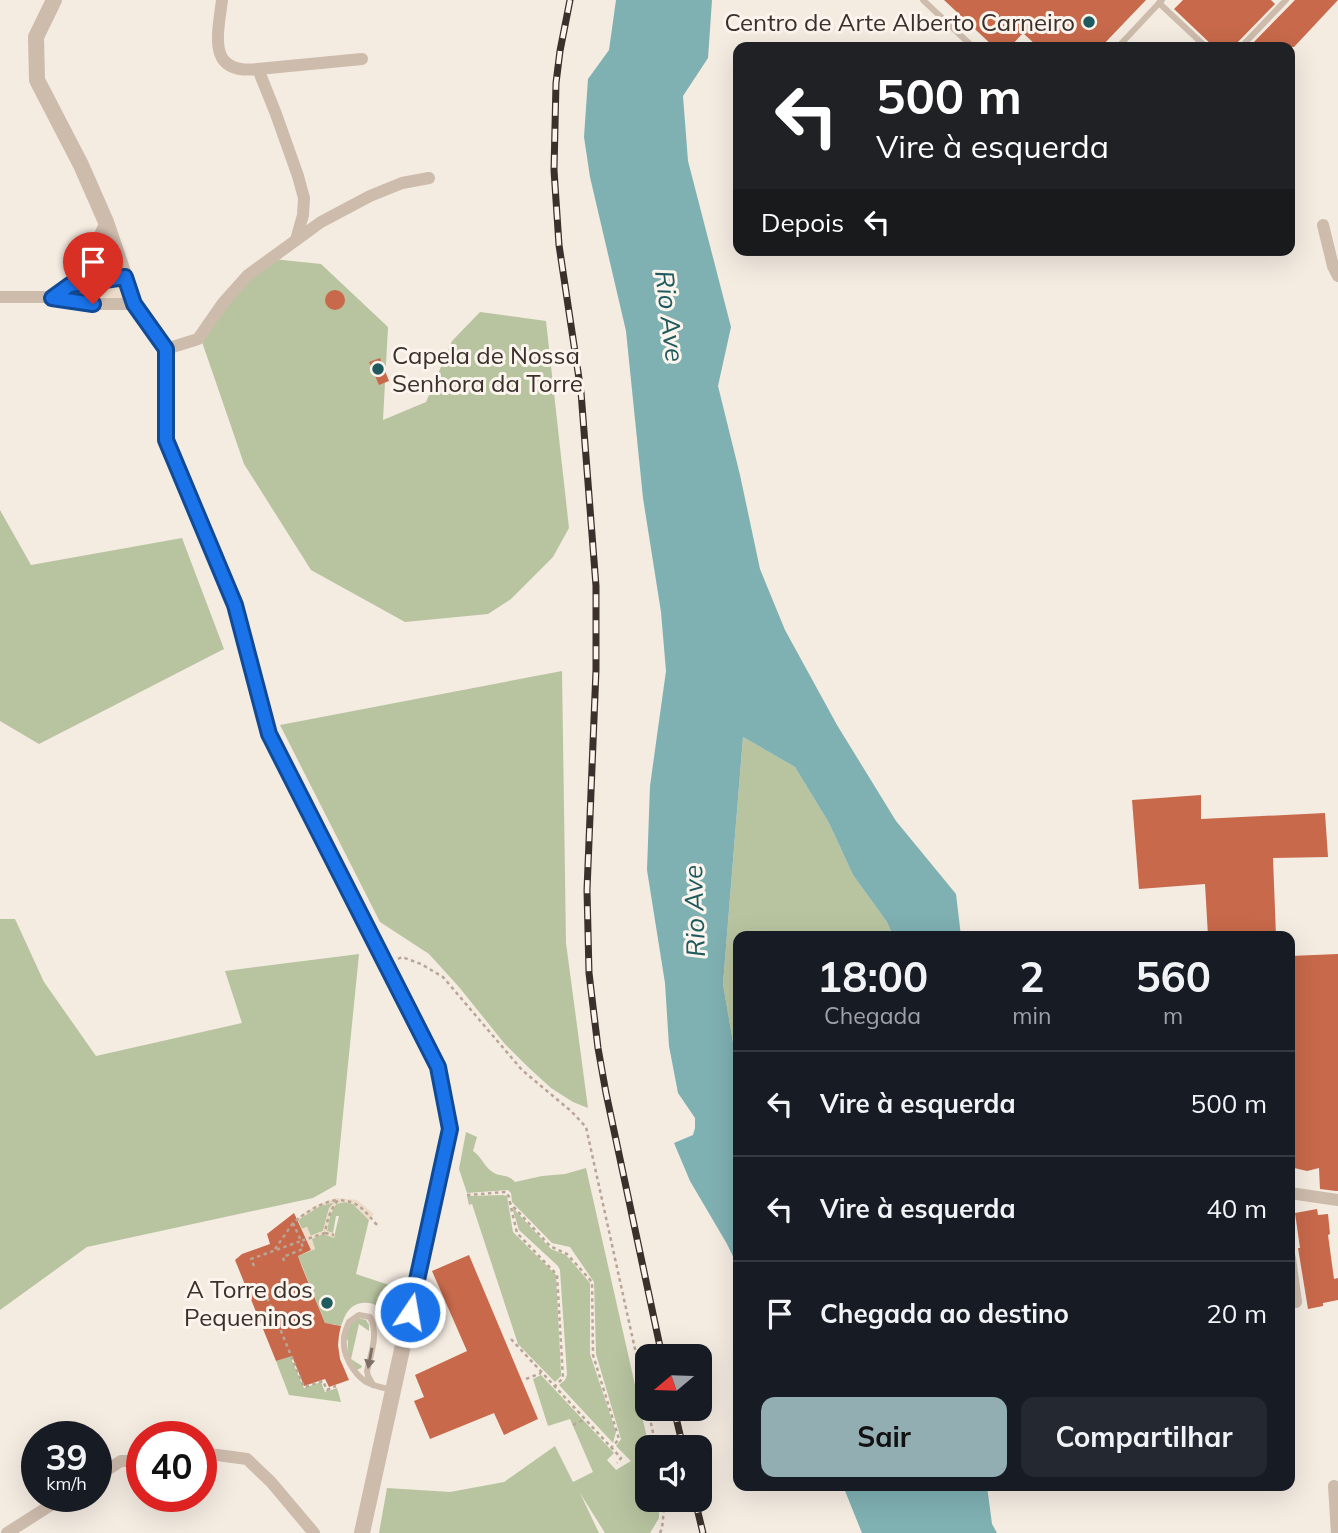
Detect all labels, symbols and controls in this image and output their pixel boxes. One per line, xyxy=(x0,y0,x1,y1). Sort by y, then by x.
place label: Centro de Arte Alberto Carneiro xyxy=(724,7,1075,37)
marker: Centro de Arte Alberto Carneiro xyxy=(1081,14,1097,30)
text: 500 m xyxy=(876,65,1022,126)
icon: left xyxy=(761,70,852,161)
text: Vire à esquerda xyxy=(876,126,1109,166)
icon: left xyxy=(858,203,896,241)
text: Depois xyxy=(761,206,844,239)
pin xyxy=(63,232,123,304)
icon: arrive xyxy=(74,243,112,281)
water label: Rio Ave xyxy=(648,268,692,364)
place label: Capela de Nossa Senhora da Torre xyxy=(392,340,583,398)
marker: Capela de Nossa Senhora da Torre xyxy=(370,361,386,377)
water label: Rio Ave xyxy=(676,864,712,958)
text: 18:00 xyxy=(817,950,928,1003)
text: 2 xyxy=(1019,950,1044,1003)
text: 560 xyxy=(1135,950,1211,1003)
text: Chegada xyxy=(824,1001,921,1030)
text: min xyxy=(1012,1001,1051,1030)
text: m xyxy=(1163,1001,1183,1030)
icon: left xyxy=(761,1085,799,1123)
text: Vire à esquerda xyxy=(820,1087,1016,1120)
text: 500 m xyxy=(1191,1087,1267,1120)
icon: left xyxy=(761,1190,799,1228)
text: Vire à esquerda xyxy=(820,1192,1016,1225)
text: 40 m xyxy=(1206,1192,1267,1225)
place label: A Torre dos Pequeninos xyxy=(184,1274,313,1332)
position arrow xyxy=(373,1275,447,1349)
marker: A Torre dos Pequeninos xyxy=(319,1295,335,1311)
icon: arrive xyxy=(761,1295,799,1333)
text: Chegada ao destino xyxy=(820,1297,1069,1330)
text: 20 m xyxy=(1206,1297,1267,1330)
north arrow xyxy=(635,1344,712,1421)
map controls xyxy=(635,1344,712,1512)
one-way arrow xyxy=(364,1347,375,1369)
button: Sair xyxy=(761,1397,1007,1477)
button: Compartilhar xyxy=(1021,1397,1267,1477)
speed limit sign: 40 xyxy=(126,1421,217,1512)
text: 39 xyxy=(45,1435,88,1479)
button: sound xyxy=(635,1435,712,1512)
text: km/h xyxy=(46,1472,87,1495)

